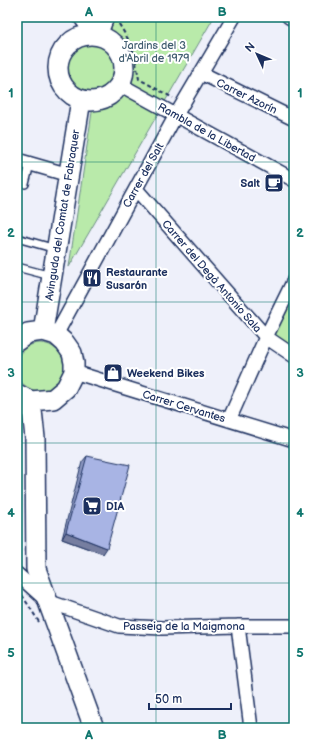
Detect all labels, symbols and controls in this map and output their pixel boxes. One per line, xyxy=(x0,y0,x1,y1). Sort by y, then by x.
text: A xyxy=(84,4,93,20)
text: B xyxy=(217,4,227,20)
north arrow xyxy=(237,34,277,74)
park label: Jardins del 3 d'Abril de 1979 xyxy=(118,39,190,65)
text: N xyxy=(243,40,258,55)
street label: Carrer Azorín xyxy=(214,76,279,117)
text: 1 xyxy=(8,85,14,101)
text: 1 xyxy=(297,85,303,101)
street label: Rambla de la Libertad xyxy=(156,100,258,165)
street label: Avinguda del Comtat de Fabraquer xyxy=(43,128,83,302)
street label: Carrer del Salt xyxy=(120,140,167,210)
cafe icon: Salt xyxy=(263,172,285,194)
place label: Salt xyxy=(241,177,260,190)
street label: Carrer del Degà Antonio Sala xyxy=(159,217,264,335)
text: 2 xyxy=(7,225,15,241)
text: 2 xyxy=(296,225,304,241)
place label: Restaurante Susarón xyxy=(106,266,168,292)
restaurant icon: Restaurante Susarón xyxy=(81,267,103,289)
shop icon: Weekend Bikes xyxy=(102,362,124,384)
text: 3 xyxy=(7,365,15,381)
text: 3 xyxy=(296,365,304,381)
place label: Weekend Bikes xyxy=(127,367,205,380)
street label: Carrer Cervantes xyxy=(141,388,227,425)
supermarket icon: DIA xyxy=(81,495,103,517)
place label: DIA xyxy=(106,500,124,513)
text: 4 xyxy=(7,505,15,521)
text: 4 xyxy=(296,505,304,521)
street label: Passeig de la Maigmona xyxy=(123,620,245,633)
text: 5 xyxy=(7,645,15,661)
text: 5 xyxy=(296,645,304,661)
scale bar xyxy=(149,685,231,711)
text: 50 m xyxy=(155,692,182,707)
text: A xyxy=(84,727,93,743)
text: B xyxy=(217,727,227,743)

